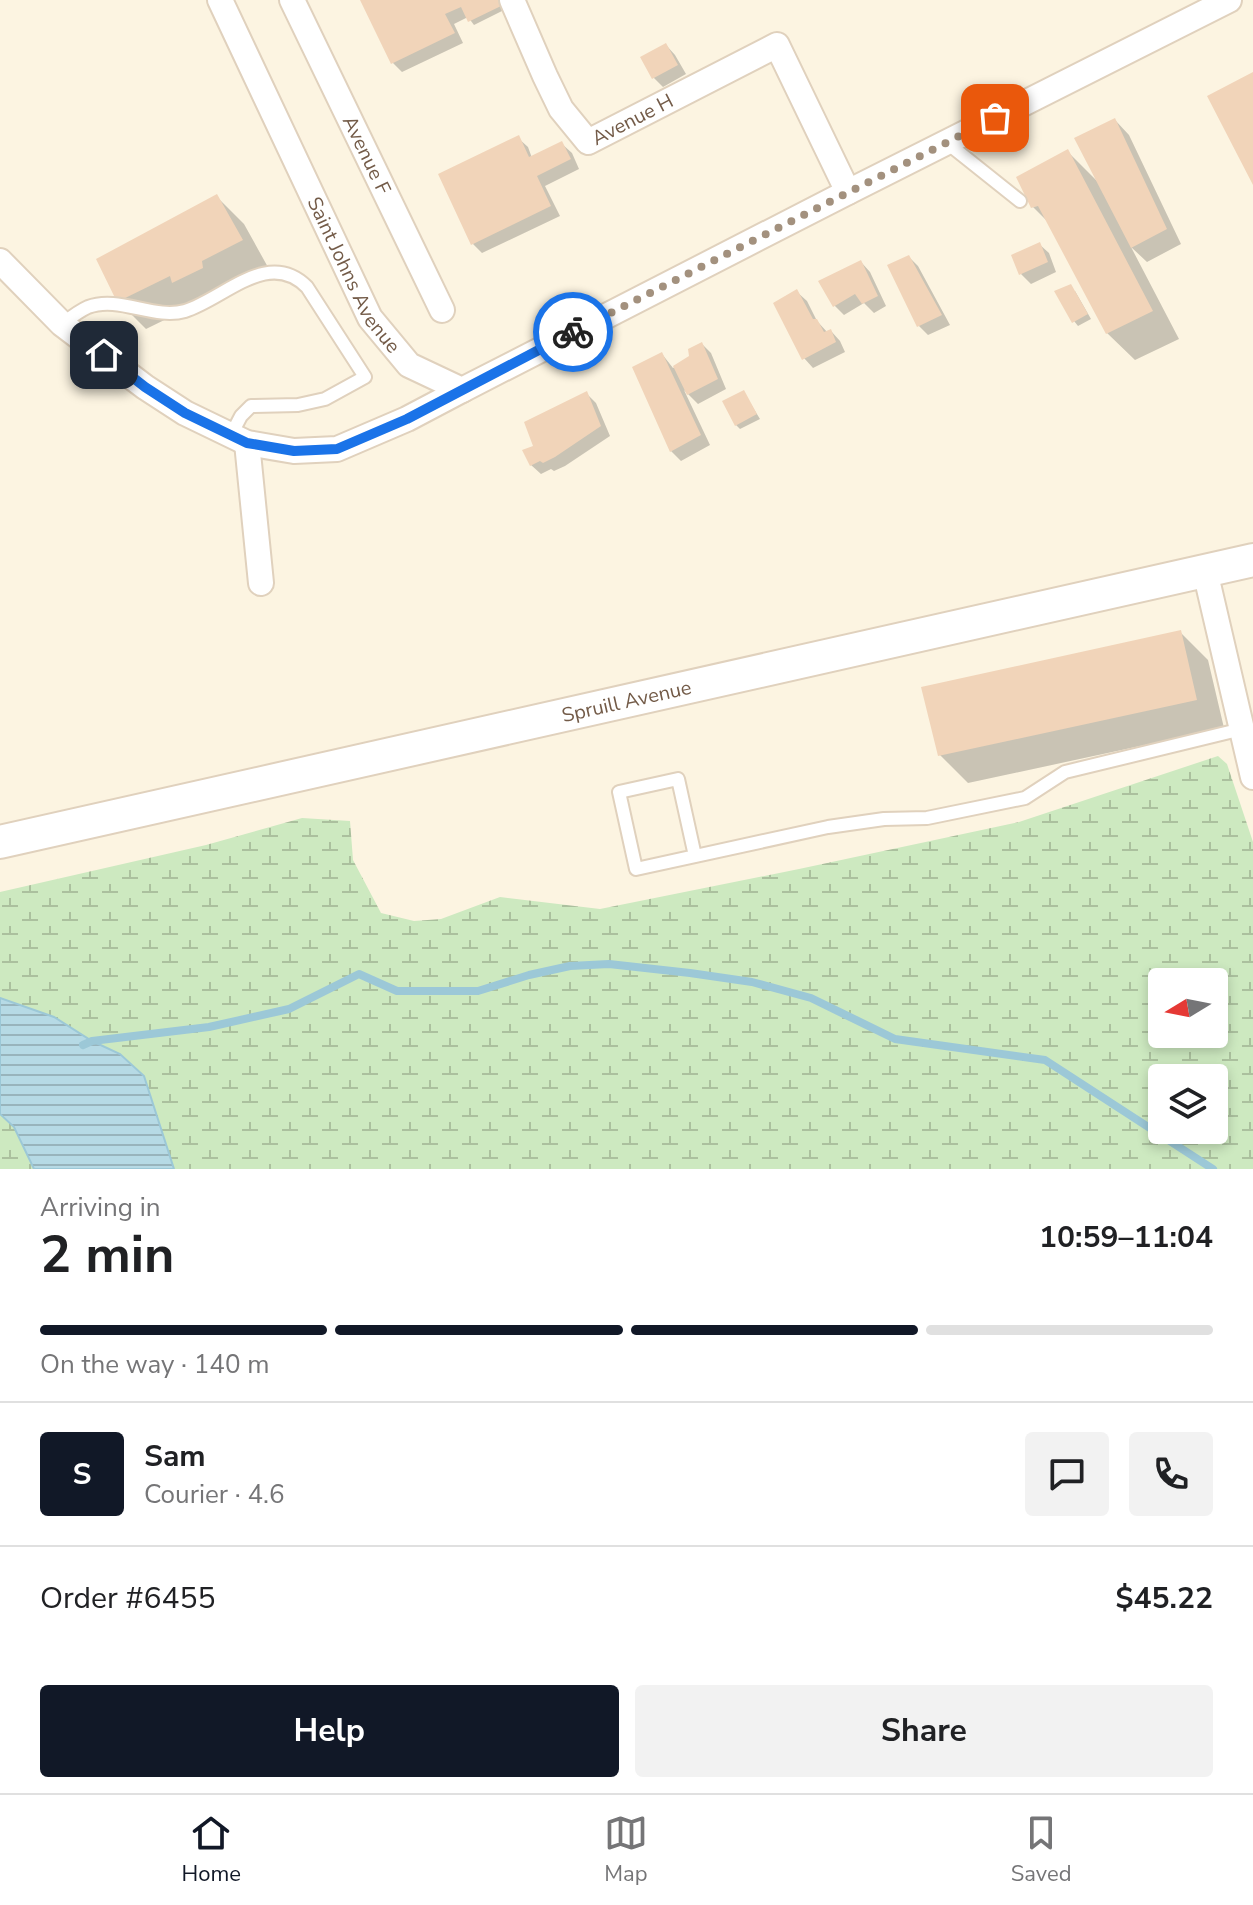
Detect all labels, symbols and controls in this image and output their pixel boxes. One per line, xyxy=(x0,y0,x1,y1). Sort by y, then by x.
pin xyxy=(961,84,1029,152)
street label: Avenue H xyxy=(587,87,678,151)
icon: bag xyxy=(973,96,1017,140)
street label: Avenue F xyxy=(336,111,397,199)
street label: Saint Johns Avenue xyxy=(301,192,407,359)
courier xyxy=(533,292,613,372)
icon: bike xyxy=(551,310,595,354)
pin xyxy=(70,321,138,389)
icon: home xyxy=(82,333,126,377)
street label: Spruill Avenue xyxy=(559,673,694,729)
north arrow xyxy=(1148,968,1228,1048)
map controls xyxy=(1148,968,1228,1144)
button: layers xyxy=(1148,1064,1228,1144)
text: Arriving in xyxy=(40,1190,161,1225)
text: 10:59–11:04 xyxy=(1039,1217,1213,1258)
text: 2 min xyxy=(40,1219,175,1290)
text: On the way · 140 m xyxy=(40,1347,269,1382)
button: chat xyxy=(1025,1432,1109,1516)
button: phone xyxy=(1129,1432,1213,1516)
text: Sam xyxy=(144,1436,206,1477)
text: S xyxy=(73,1454,91,1495)
text: Courier · 4.6 xyxy=(144,1477,285,1512)
text: Order #6455 xyxy=(40,1578,215,1619)
text: $45.22 xyxy=(1116,1578,1213,1619)
button: Help xyxy=(40,1685,619,1777)
button: Share xyxy=(635,1685,1213,1777)
tab: Home xyxy=(181,1811,241,1889)
tab: Map xyxy=(604,1811,648,1889)
tab: Saved xyxy=(1011,1811,1072,1889)

